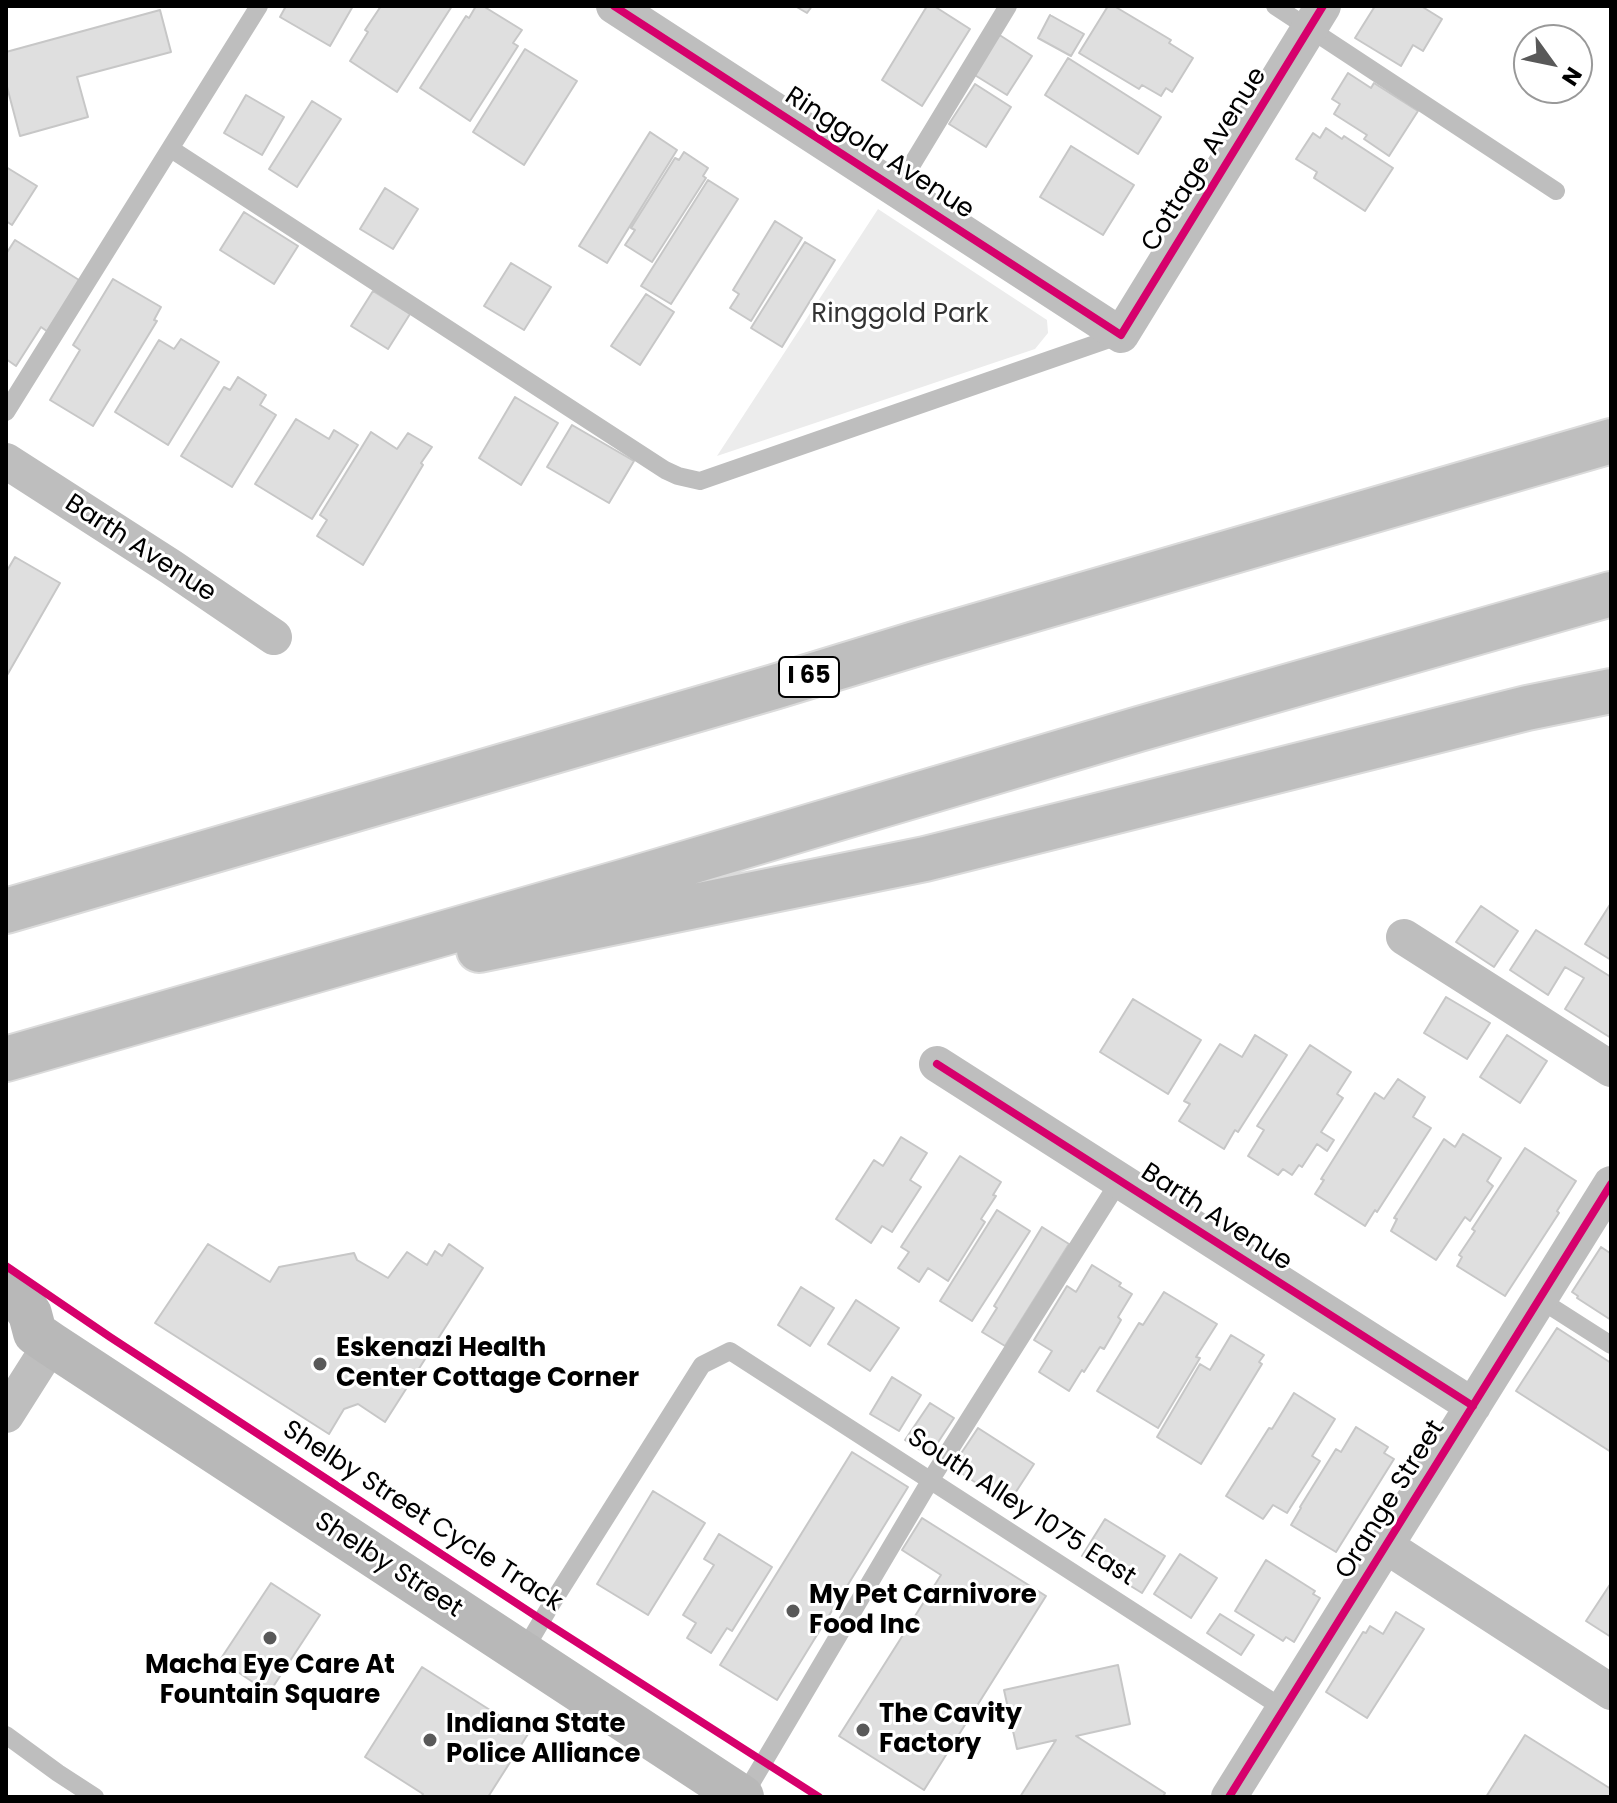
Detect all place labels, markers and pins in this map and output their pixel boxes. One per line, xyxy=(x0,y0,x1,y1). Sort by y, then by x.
place label: Eskenazi Health Center Cottage Corner xyxy=(336,1333,639,1394)
marker: Eskenazi Health Center Cottage Corner xyxy=(311,1355,329,1373)
place label: My Pet Carnivore Food Inc xyxy=(809,1580,1037,1642)
marker: My Pet Carnivore Food Inc xyxy=(784,1602,802,1620)
marker: Macha Eye Care At Fountain Square xyxy=(261,1629,279,1647)
place label: Macha Eye Care At Fountain Square xyxy=(145,1650,395,1712)
place label: The Cavity Factory xyxy=(879,1699,1022,1760)
place label: Indiana State Police Alliance xyxy=(446,1709,640,1770)
marker: The Cavity Factory xyxy=(854,1721,872,1739)
marker: Indiana State Police Alliance xyxy=(421,1731,439,1749)

